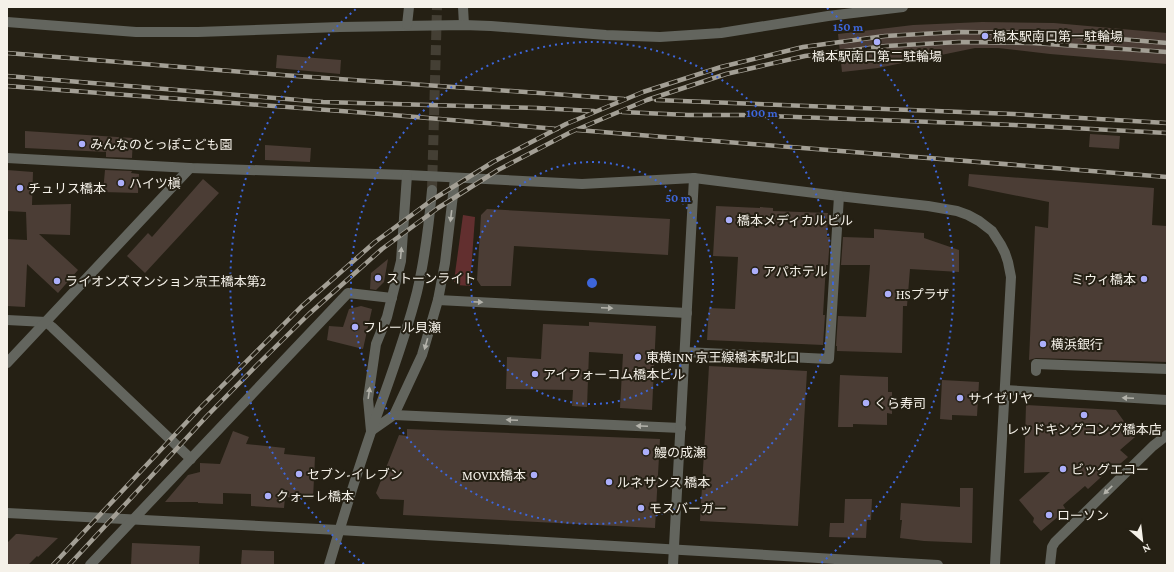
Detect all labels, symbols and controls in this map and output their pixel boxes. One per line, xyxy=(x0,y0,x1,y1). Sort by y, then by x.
text: 150 m xyxy=(833,20,864,34)
place label: 橋本駅南口第一駐輪場 xyxy=(993,29,1123,44)
marker: 橋本駅南口第一駐輪場 xyxy=(980,31,990,41)
marker: 橋本駅南口第二駐輪場 xyxy=(872,37,882,47)
place label: 橋本駅南口第二駐輪場 xyxy=(812,49,942,64)
text: 100 m xyxy=(746,106,779,120)
place label: みんなのとっぽこども園 xyxy=(90,137,233,152)
marker: みんなのとっぽこども園 xyxy=(77,139,87,149)
place label: ハイツ槇 xyxy=(129,176,181,191)
marker: ハイツ槇 xyxy=(116,178,126,188)
place label: チュリス橋本 xyxy=(28,181,106,196)
marker: チュリス橋本 xyxy=(15,183,25,193)
text: 50 m xyxy=(665,191,692,205)
one-way arrow xyxy=(447,210,454,222)
place label: 橋本メディカルビル xyxy=(737,213,853,228)
marker: 橋本メディカルビル xyxy=(724,215,734,225)
one-way arrow xyxy=(398,247,405,259)
place label: アパホテル xyxy=(763,264,828,279)
marker: アパホテル xyxy=(750,266,760,276)
place label: ストーンライト xyxy=(386,271,476,286)
place label: ミウィ橋本 xyxy=(1071,272,1136,287)
marker: ストーンライト xyxy=(373,273,383,283)
place label: ライオンズマンション京王橋本第2 xyxy=(65,274,266,289)
marker: ミウィ橋本 xyxy=(1139,274,1149,284)
marker: ライオンズマンション京王橋本第2 xyxy=(52,276,62,286)
centre of rings xyxy=(585,276,599,290)
place label: HSプラザ xyxy=(896,287,950,302)
marker: HSプラザ xyxy=(883,289,893,299)
one-way arrow xyxy=(471,298,483,305)
one-way arrow xyxy=(601,305,613,312)
place label: フレール貝瀬 xyxy=(363,320,441,335)
marker: フレール貝瀬 xyxy=(350,322,360,332)
place label: 横浜銀行 xyxy=(1051,337,1103,352)
one-way arrow xyxy=(423,338,429,350)
marker: 横浜銀行 xyxy=(1038,339,1048,349)
place label: 東横INN 京王線橋本駅北口 xyxy=(646,350,800,365)
marker: 東横INN 京王線橋本駅北口 xyxy=(633,352,643,362)
place label: アイフォーコム橋本ビル xyxy=(543,367,685,382)
marker: アイフォーコム橋本ビル xyxy=(530,369,540,379)
one-way arrow xyxy=(366,386,372,399)
place label: サイゼリヤ xyxy=(968,391,1033,406)
marker: サイゼリヤ xyxy=(955,393,965,403)
one-way arrow xyxy=(1122,394,1134,401)
place label: くら寿司 xyxy=(874,396,926,411)
marker: くら寿司 xyxy=(861,398,871,408)
marker: レッドキングコング橋本店 xyxy=(1079,410,1089,420)
one-way arrow xyxy=(505,417,518,423)
place label: レッドキングコング橋本店 xyxy=(1006,422,1162,437)
one-way arrow xyxy=(635,423,648,429)
place label: 鰻の成瀬 xyxy=(654,445,706,460)
marker: 鰻の成瀬 xyxy=(641,447,651,457)
place label: ビッグエコー xyxy=(1071,462,1149,477)
marker: ビッグエコー xyxy=(1058,464,1068,474)
place label: セブン-イレブン xyxy=(307,467,403,482)
place label: MOVIX橋本 xyxy=(462,468,526,483)
marker: セブン-イレブン xyxy=(294,469,304,479)
marker: MOVIX橋本 xyxy=(529,470,539,480)
place label: ルネサンス 橋本 xyxy=(617,475,710,490)
marker: ルネサンス 橋本 xyxy=(604,477,614,487)
one-way arrow xyxy=(1103,485,1113,495)
place label: クォーレ橋本 xyxy=(276,489,354,504)
marker: クォーレ橋本 xyxy=(263,491,273,501)
place label: モスバーガー xyxy=(649,501,727,516)
marker: モスバーガー xyxy=(636,503,646,513)
place label: ローソン xyxy=(1057,508,1109,523)
marker: ローソン xyxy=(1044,510,1054,520)
north arrow xyxy=(1122,520,1162,560)
text: N xyxy=(1140,542,1153,556)

